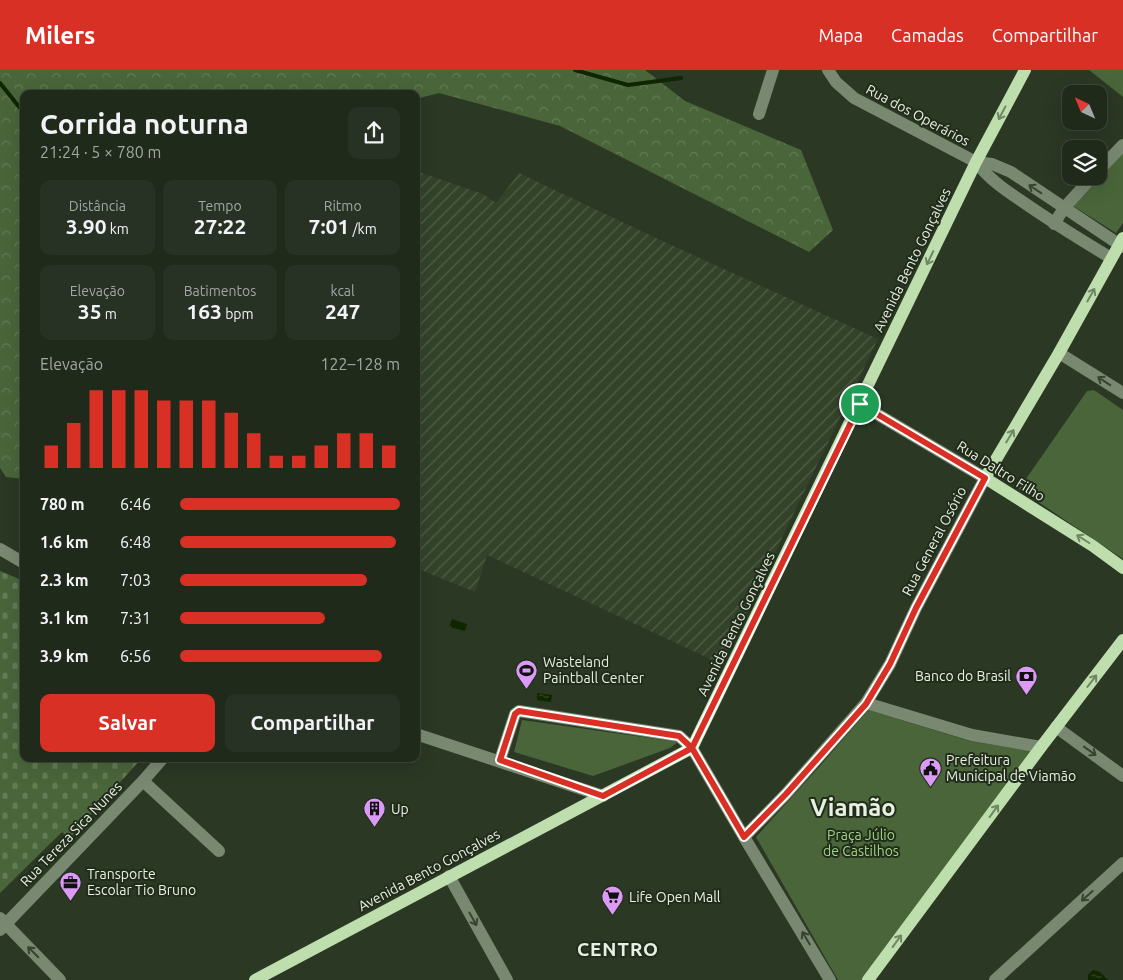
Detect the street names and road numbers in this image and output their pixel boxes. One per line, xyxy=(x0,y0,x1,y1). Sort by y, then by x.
street label: Rua dos Operários xyxy=(863,81,973,149)
street label: Avenida Bento Gonçalves xyxy=(870,185,954,335)
street label: Rua Daltro Filho xyxy=(954,438,1048,504)
street label: Rua General Osório xyxy=(898,484,970,598)
street label: Avenida Bento Gonçalves xyxy=(694,549,778,699)
street label: Rua Tereza Sica Nunes xyxy=(17,778,125,890)
street label: Avenida Bento Gonçalves xyxy=(355,826,503,914)

